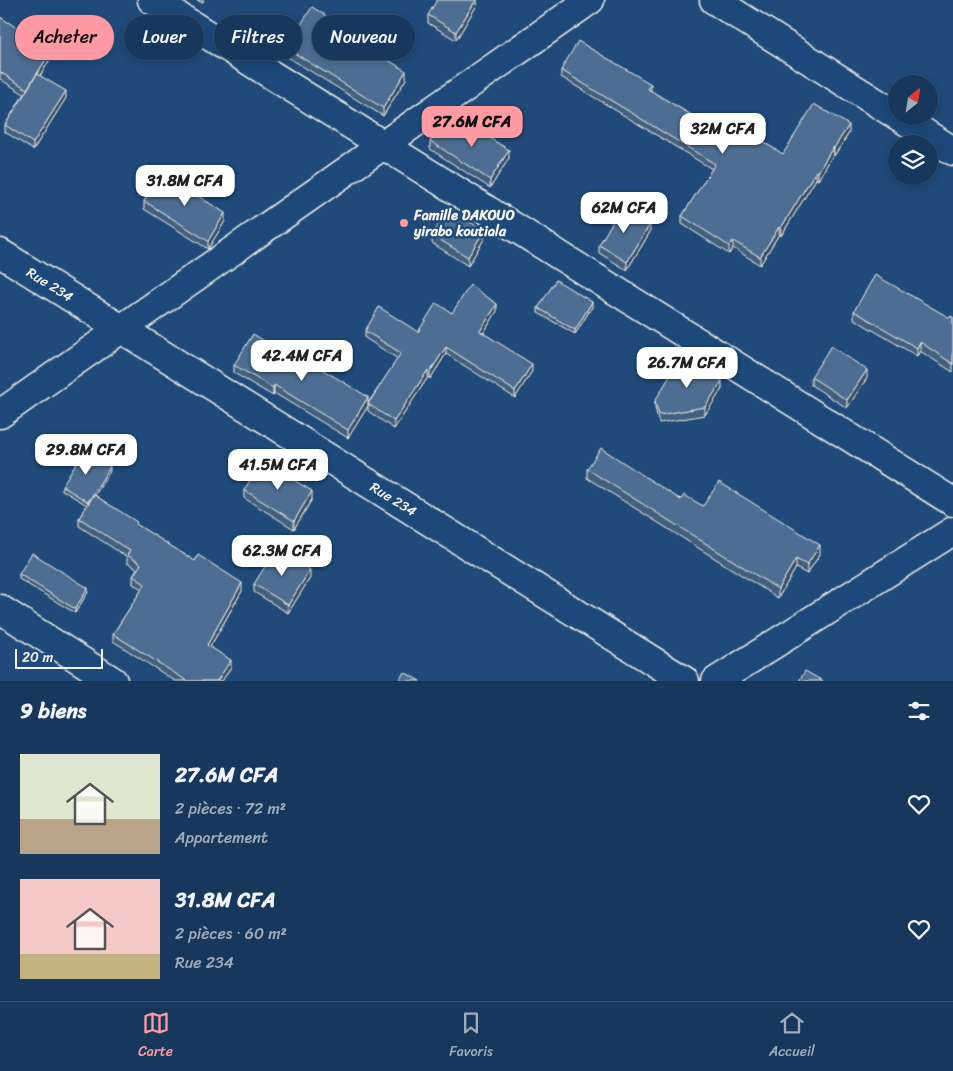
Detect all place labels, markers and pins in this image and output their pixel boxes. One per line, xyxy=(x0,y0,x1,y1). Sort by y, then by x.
pin: 27.6M CFA xyxy=(415,106,529,148)
pin: 32M CFA xyxy=(677,112,769,155)
pin: 31.8M CFA xyxy=(128,164,242,207)
pin: 62M CFA xyxy=(578,192,670,234)
place label: Famille DAKOUO yirabo koutiala xyxy=(413,203,515,244)
marker: Famille DAKOUO yirabo koutiala xyxy=(398,217,410,229)
pin: 42.4M CFA xyxy=(245,340,359,382)
pin: 26.7M CFA xyxy=(630,346,744,389)
pin: 29.8M CFA xyxy=(29,434,143,476)
pin: 41.5M CFA xyxy=(221,448,335,491)
pin: 62.3M CFA xyxy=(225,534,339,577)

